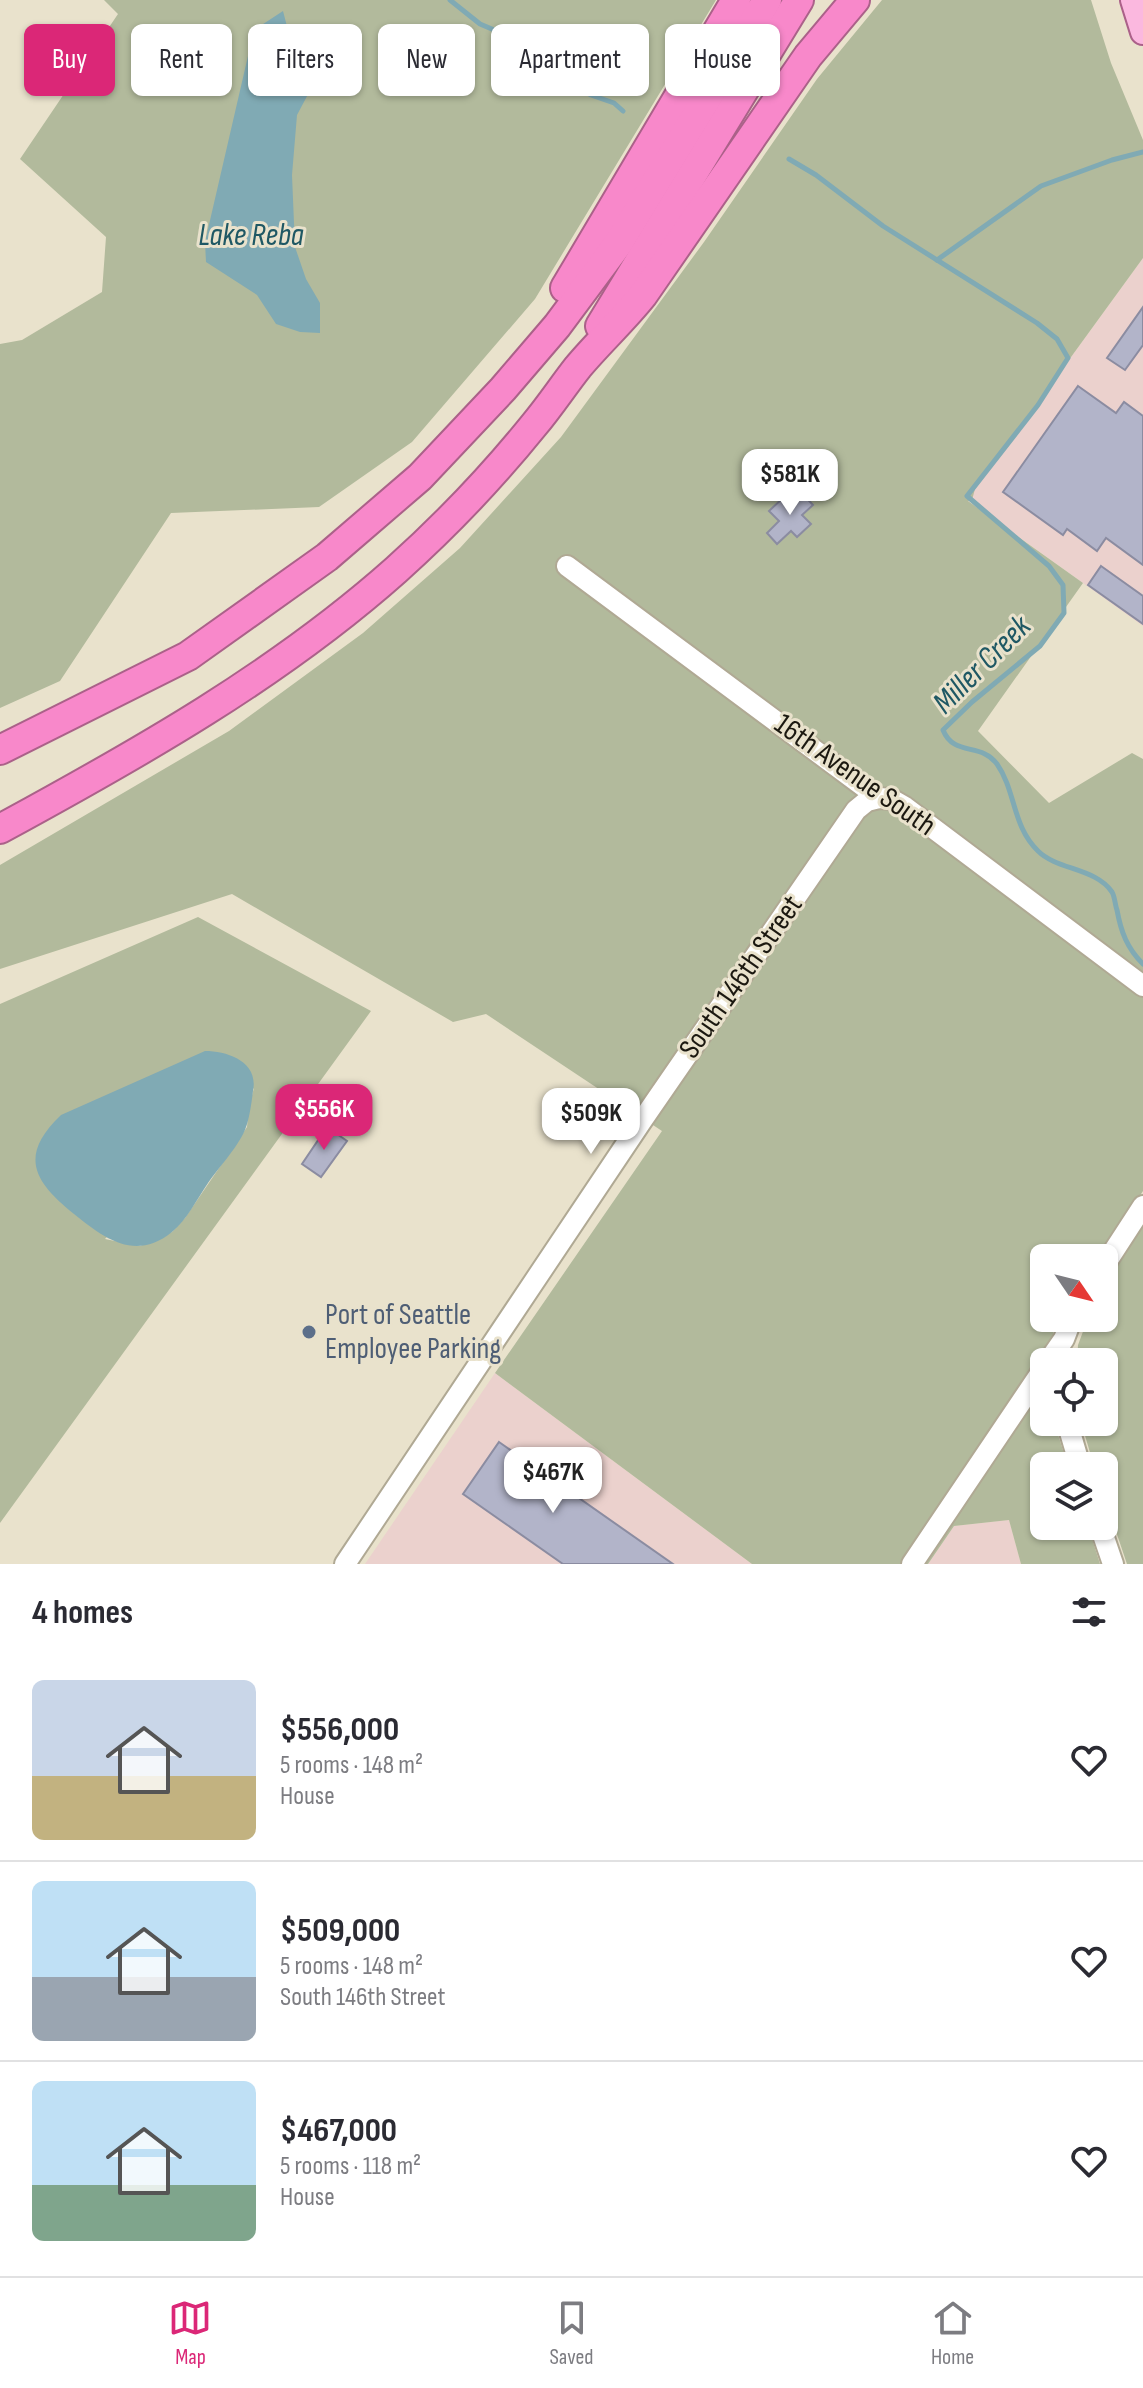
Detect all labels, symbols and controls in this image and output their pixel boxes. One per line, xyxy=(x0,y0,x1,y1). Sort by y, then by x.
chip: Buy xyxy=(24,24,115,96)
chip: Rent xyxy=(131,24,232,96)
chip: Filters xyxy=(248,24,362,96)
chip: New xyxy=(378,24,475,96)
chip: Apartment xyxy=(491,24,649,96)
chip: House xyxy=(665,24,780,96)
water label: Lake Reba xyxy=(198,216,304,255)
pin: $581K xyxy=(734,449,846,517)
text: $581K xyxy=(760,459,820,490)
water label: Miller Creek xyxy=(925,607,1040,722)
street label: 16th Avenue South xyxy=(768,706,942,844)
street label: South 146th Street xyxy=(672,889,810,1065)
pin: $556K xyxy=(268,1084,380,1152)
pin: $509K xyxy=(535,1088,647,1156)
text: $556K xyxy=(293,1094,355,1125)
text: $509K xyxy=(560,1098,622,1129)
north arrow xyxy=(1030,1244,1118,1332)
map controls xyxy=(1030,1244,1118,1540)
place label: Port of Seattle Employee Parking xyxy=(325,1297,501,1367)
marker: Port of Seattle Employee Parking xyxy=(300,1323,318,1341)
button: locate xyxy=(1030,1348,1118,1436)
pin: $467K xyxy=(497,1447,609,1515)
button: layers xyxy=(1030,1452,1118,1540)
text: $467K xyxy=(522,1457,584,1488)
icon: filters xyxy=(1067,1590,1111,1634)
text: 4 homes xyxy=(32,1592,133,1633)
text: $556,000 xyxy=(280,1709,399,1750)
icon: home xyxy=(96,1712,192,1808)
icon: heart xyxy=(1067,1738,1111,1782)
text: 5 rooms · 148 m² xyxy=(280,1750,423,1781)
text: House xyxy=(280,1781,335,1812)
text: $509,000 xyxy=(280,1910,400,1951)
icon: home xyxy=(96,1913,192,2009)
icon: heart xyxy=(1067,1939,1111,1983)
text: 5 rooms · 148 m² xyxy=(280,1951,423,1982)
text: South 146th Street xyxy=(280,1982,445,2013)
text: $467,000 xyxy=(280,2110,397,2151)
icon: home xyxy=(96,2113,192,2209)
icon: heart xyxy=(1067,2139,1111,2183)
text: 5 rooms · 118 m² xyxy=(280,2151,421,2182)
text: House xyxy=(280,2182,335,2213)
tab: Map xyxy=(168,2296,212,2371)
tab: Saved xyxy=(549,2296,594,2371)
tab: Home xyxy=(931,2296,975,2371)

